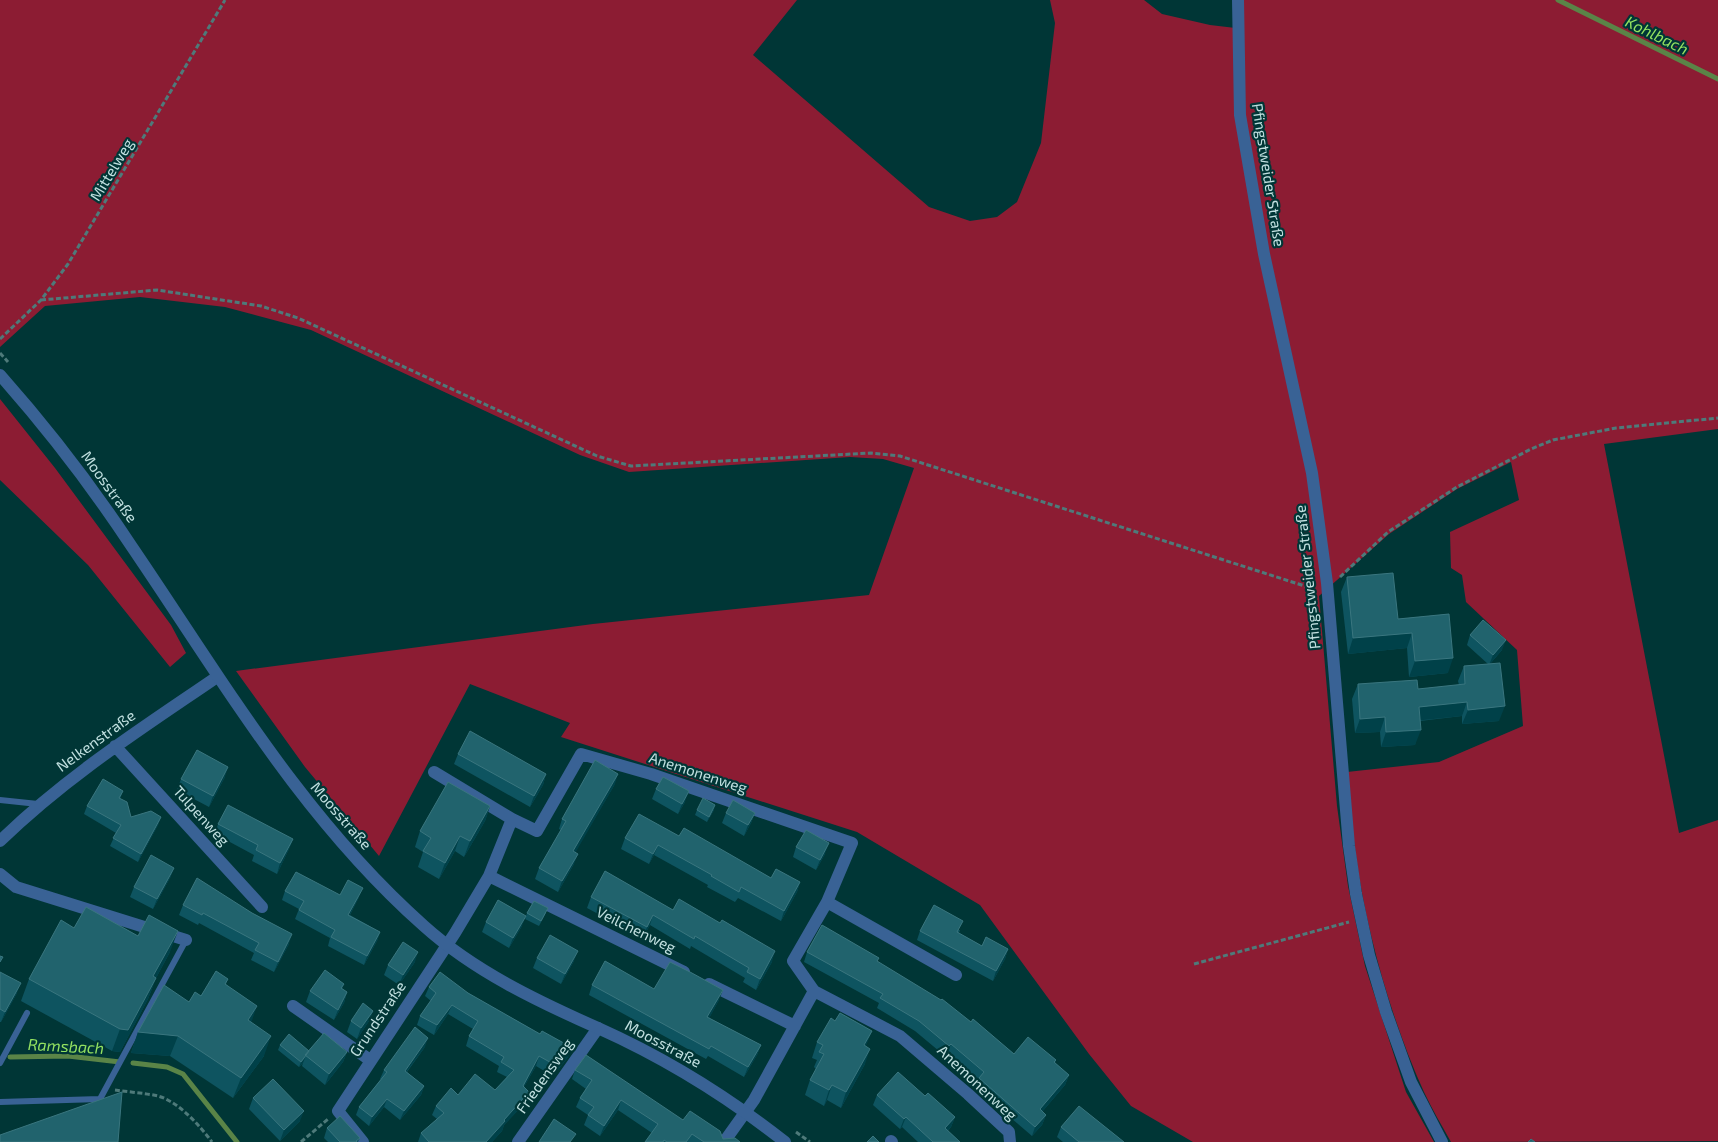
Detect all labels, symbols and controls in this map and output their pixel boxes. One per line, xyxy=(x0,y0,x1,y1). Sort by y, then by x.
water label: Kohlbach xyxy=(1623,11,1692,58)
street label: Pfingstweider Straße xyxy=(1249,102,1289,248)
street label: Mittelweg xyxy=(86,135,137,204)
street label: Moosstraße xyxy=(78,447,142,526)
street label: Pfingstweider Straße xyxy=(1290,504,1324,650)
street label: Nelkenstraße xyxy=(52,706,138,775)
street label: Anemonenweg xyxy=(647,748,750,797)
street label: Moosstraße xyxy=(308,778,376,853)
street label: Tulpenweg xyxy=(170,782,234,850)
street label: Veilchenweg xyxy=(594,902,680,956)
street label: Grundstraße xyxy=(345,977,409,1060)
street label: Moosstraße xyxy=(622,1016,705,1071)
water label: Ramsbach xyxy=(27,1034,105,1057)
street label: Friedensweg xyxy=(512,1034,577,1116)
street label: Anemonenweg xyxy=(934,1041,1022,1124)

